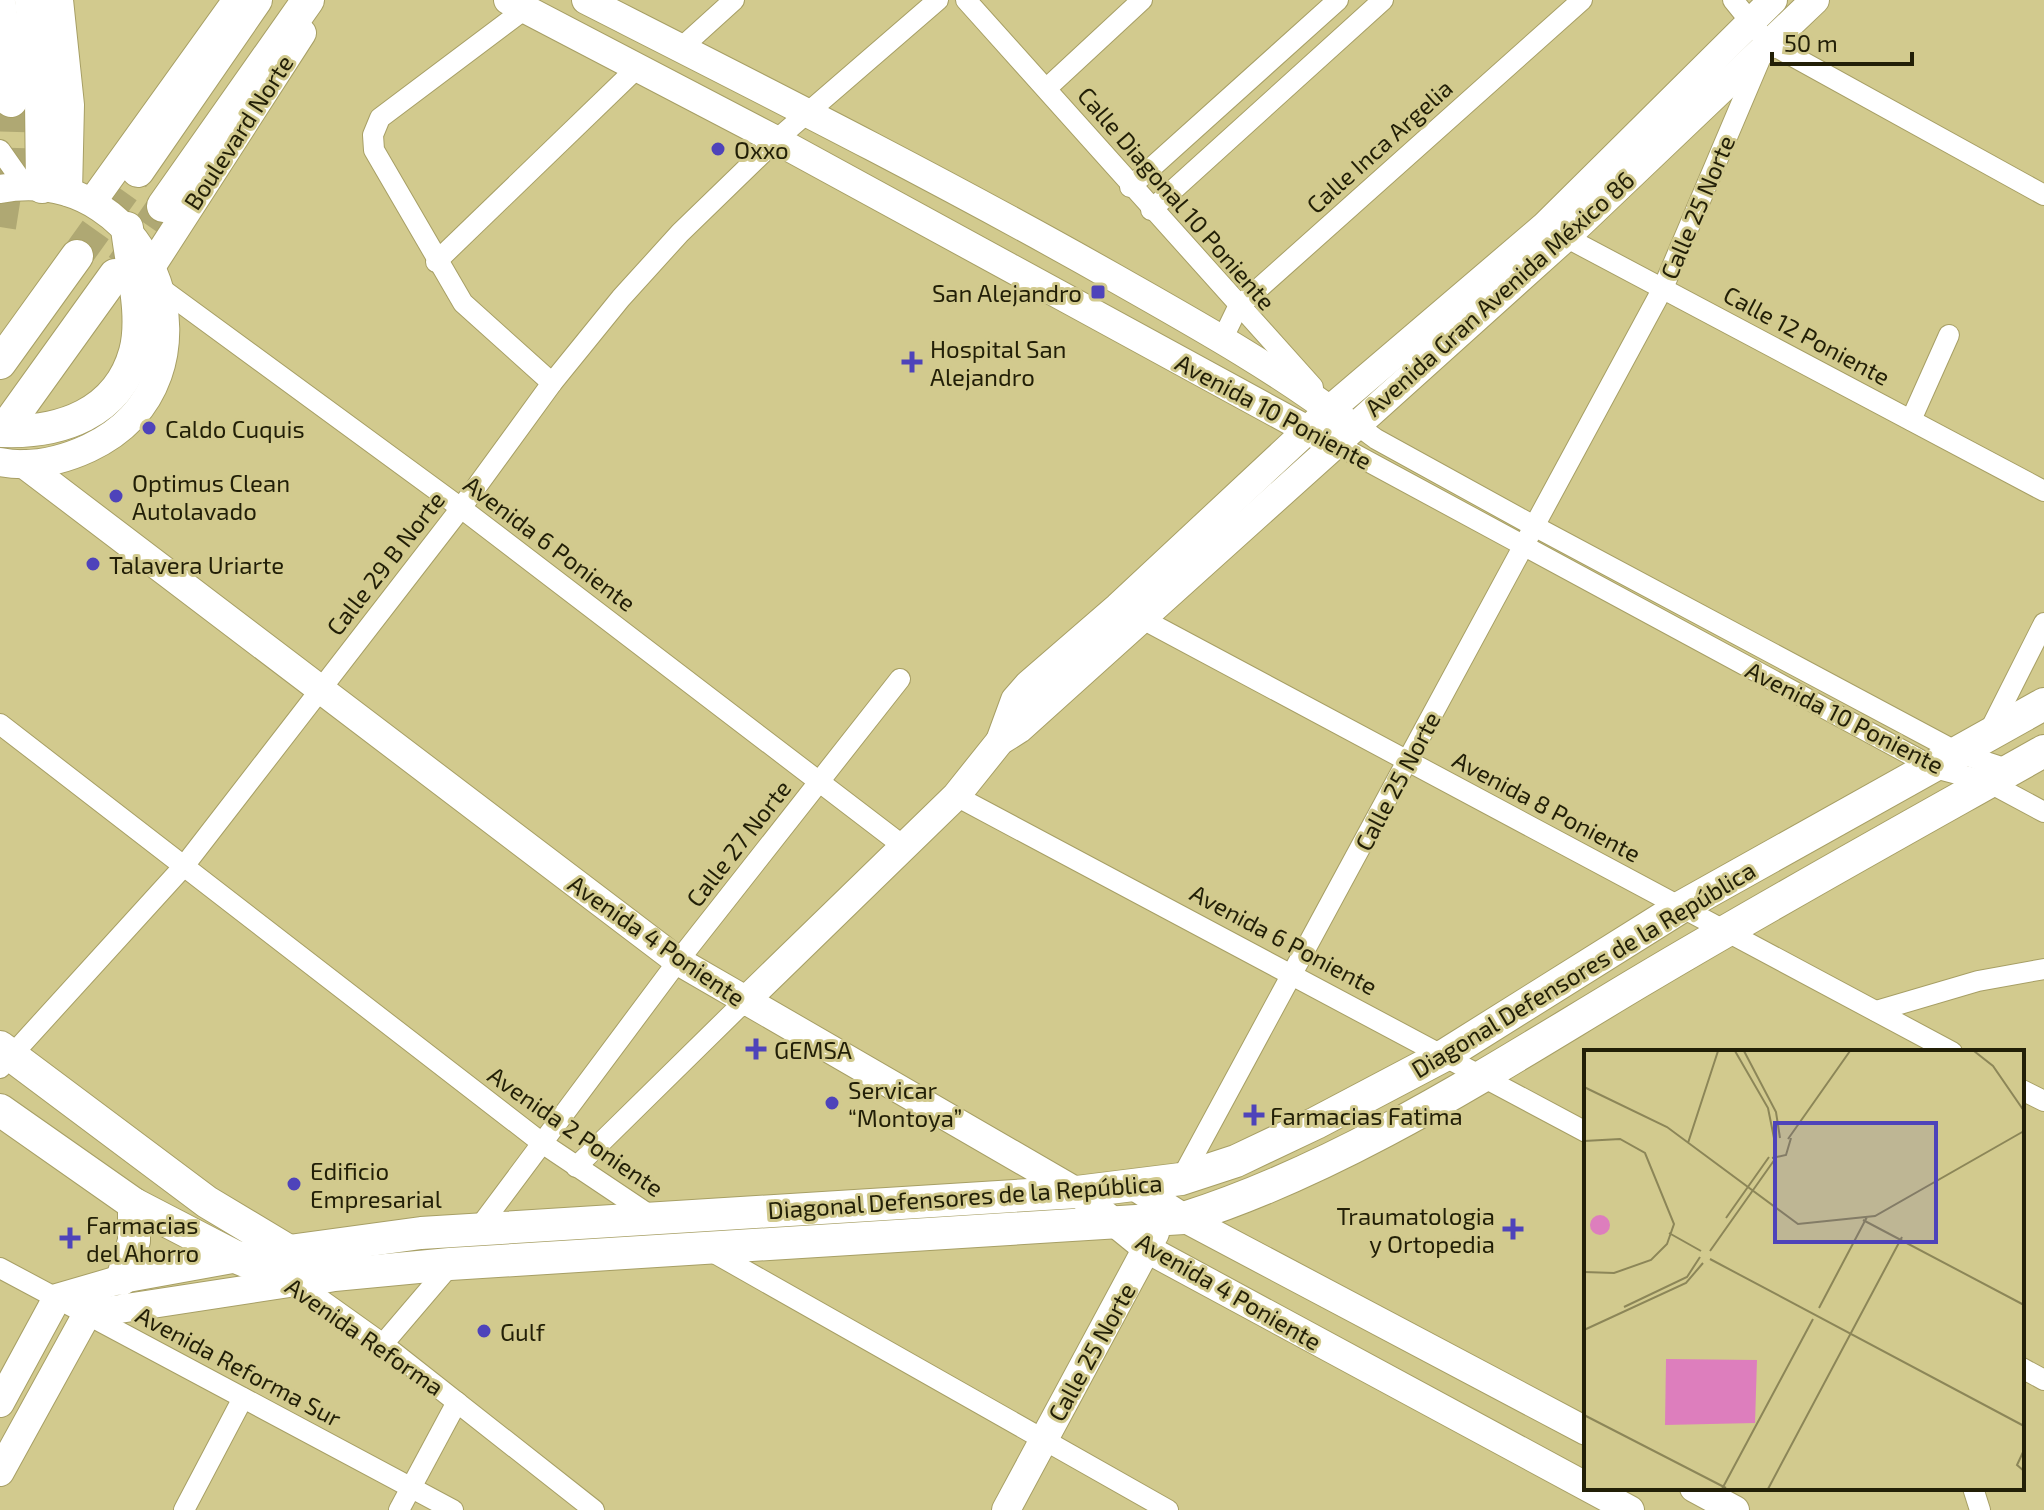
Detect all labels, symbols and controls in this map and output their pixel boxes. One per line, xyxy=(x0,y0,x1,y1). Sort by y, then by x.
scale bar xyxy=(1772,16,1912,66)
text: 50 m xyxy=(1784,28,1838,57)
street label: Boulevard Norte xyxy=(177,49,299,215)
street label: Calle Inca Argelia xyxy=(1300,73,1458,219)
street label: Calle Diagonal 10 Poniente xyxy=(1072,81,1282,315)
street label: Calle 25 Norte xyxy=(1654,131,1740,283)
place label: Oxxo xyxy=(734,135,789,164)
marker: Oxxo xyxy=(709,140,727,158)
street label: Avenida Gran Avenida México 86 xyxy=(1358,164,1640,422)
place label: San Alejandro xyxy=(932,278,1082,307)
street label: Calle 12 Poniente xyxy=(1719,279,1895,391)
marker: San Alejandro xyxy=(1089,283,1107,301)
place label: Hospital San Alejandro xyxy=(930,334,1067,391)
street label: Avenida 10 Poniente xyxy=(1171,347,1377,475)
marker: Hospital San Alejandro xyxy=(901,351,923,373)
place label: Caldo Cuquis xyxy=(165,414,305,443)
marker: Caldo Cuquis xyxy=(140,419,158,437)
place label: Optimus Clean Autolavado xyxy=(132,468,290,525)
street label: Avenida 6 Poniente xyxy=(458,469,642,617)
street label: Calle 29 B Norte xyxy=(320,485,450,641)
marker: Optimus Clean Autolavado xyxy=(107,487,125,505)
place label: Talavera Uriarte xyxy=(109,550,284,579)
marker: Talavera Uriarte xyxy=(84,555,102,573)
street label: Avenida 10 Poniente xyxy=(1741,655,1949,779)
street label: Calle 25 Norte xyxy=(1348,707,1446,855)
street label: Avenida 8 Poniente xyxy=(1448,744,1646,868)
street label: Calle 27 Norte xyxy=(680,774,796,912)
street label: Diagonal Defensores de la República xyxy=(1406,855,1760,1083)
street label: Avenida 4 Poniente xyxy=(563,868,751,1012)
street label: Avenida 6 Poniente xyxy=(1186,877,1382,1001)
place label: GEMSA xyxy=(774,1035,852,1064)
marker: GEMSA xyxy=(745,1038,767,1060)
inset map xyxy=(1584,1050,2024,1490)
street label: Avenida 2 Poniente xyxy=(483,1060,669,1202)
place label: Servicar “Montoya” xyxy=(848,1075,962,1132)
marker: Servicar “Montoya” xyxy=(823,1094,841,1112)
place label: Farmacias Fatima xyxy=(1270,1101,1463,1130)
marker: Farmacias Fatima xyxy=(1245,1106,1263,1124)
place label: Edificio Empresarial xyxy=(310,1156,442,1213)
street label: Diagonal Defensores de la República xyxy=(767,1168,1163,1224)
marker: Edificio Empresarial xyxy=(285,1175,303,1193)
place label: Traumatologia y Ortopedia xyxy=(1337,1201,1495,1258)
place label: Farmacias del Ahorro xyxy=(86,1210,199,1267)
marker: Traumatologia y Ortopedia xyxy=(1502,1218,1524,1240)
street label: Avenida 4 Poniente xyxy=(1131,1226,1327,1356)
marker: Farmacias del Ahorro xyxy=(61,1229,79,1247)
street label: Avenida Reforma xyxy=(280,1271,450,1401)
street label: Calle 25 Norte xyxy=(1041,1278,1141,1426)
street label: Avenida Reforma Sur xyxy=(131,1300,347,1433)
place label: Gulf xyxy=(500,1317,546,1346)
marker: Gulf xyxy=(475,1322,493,1340)

